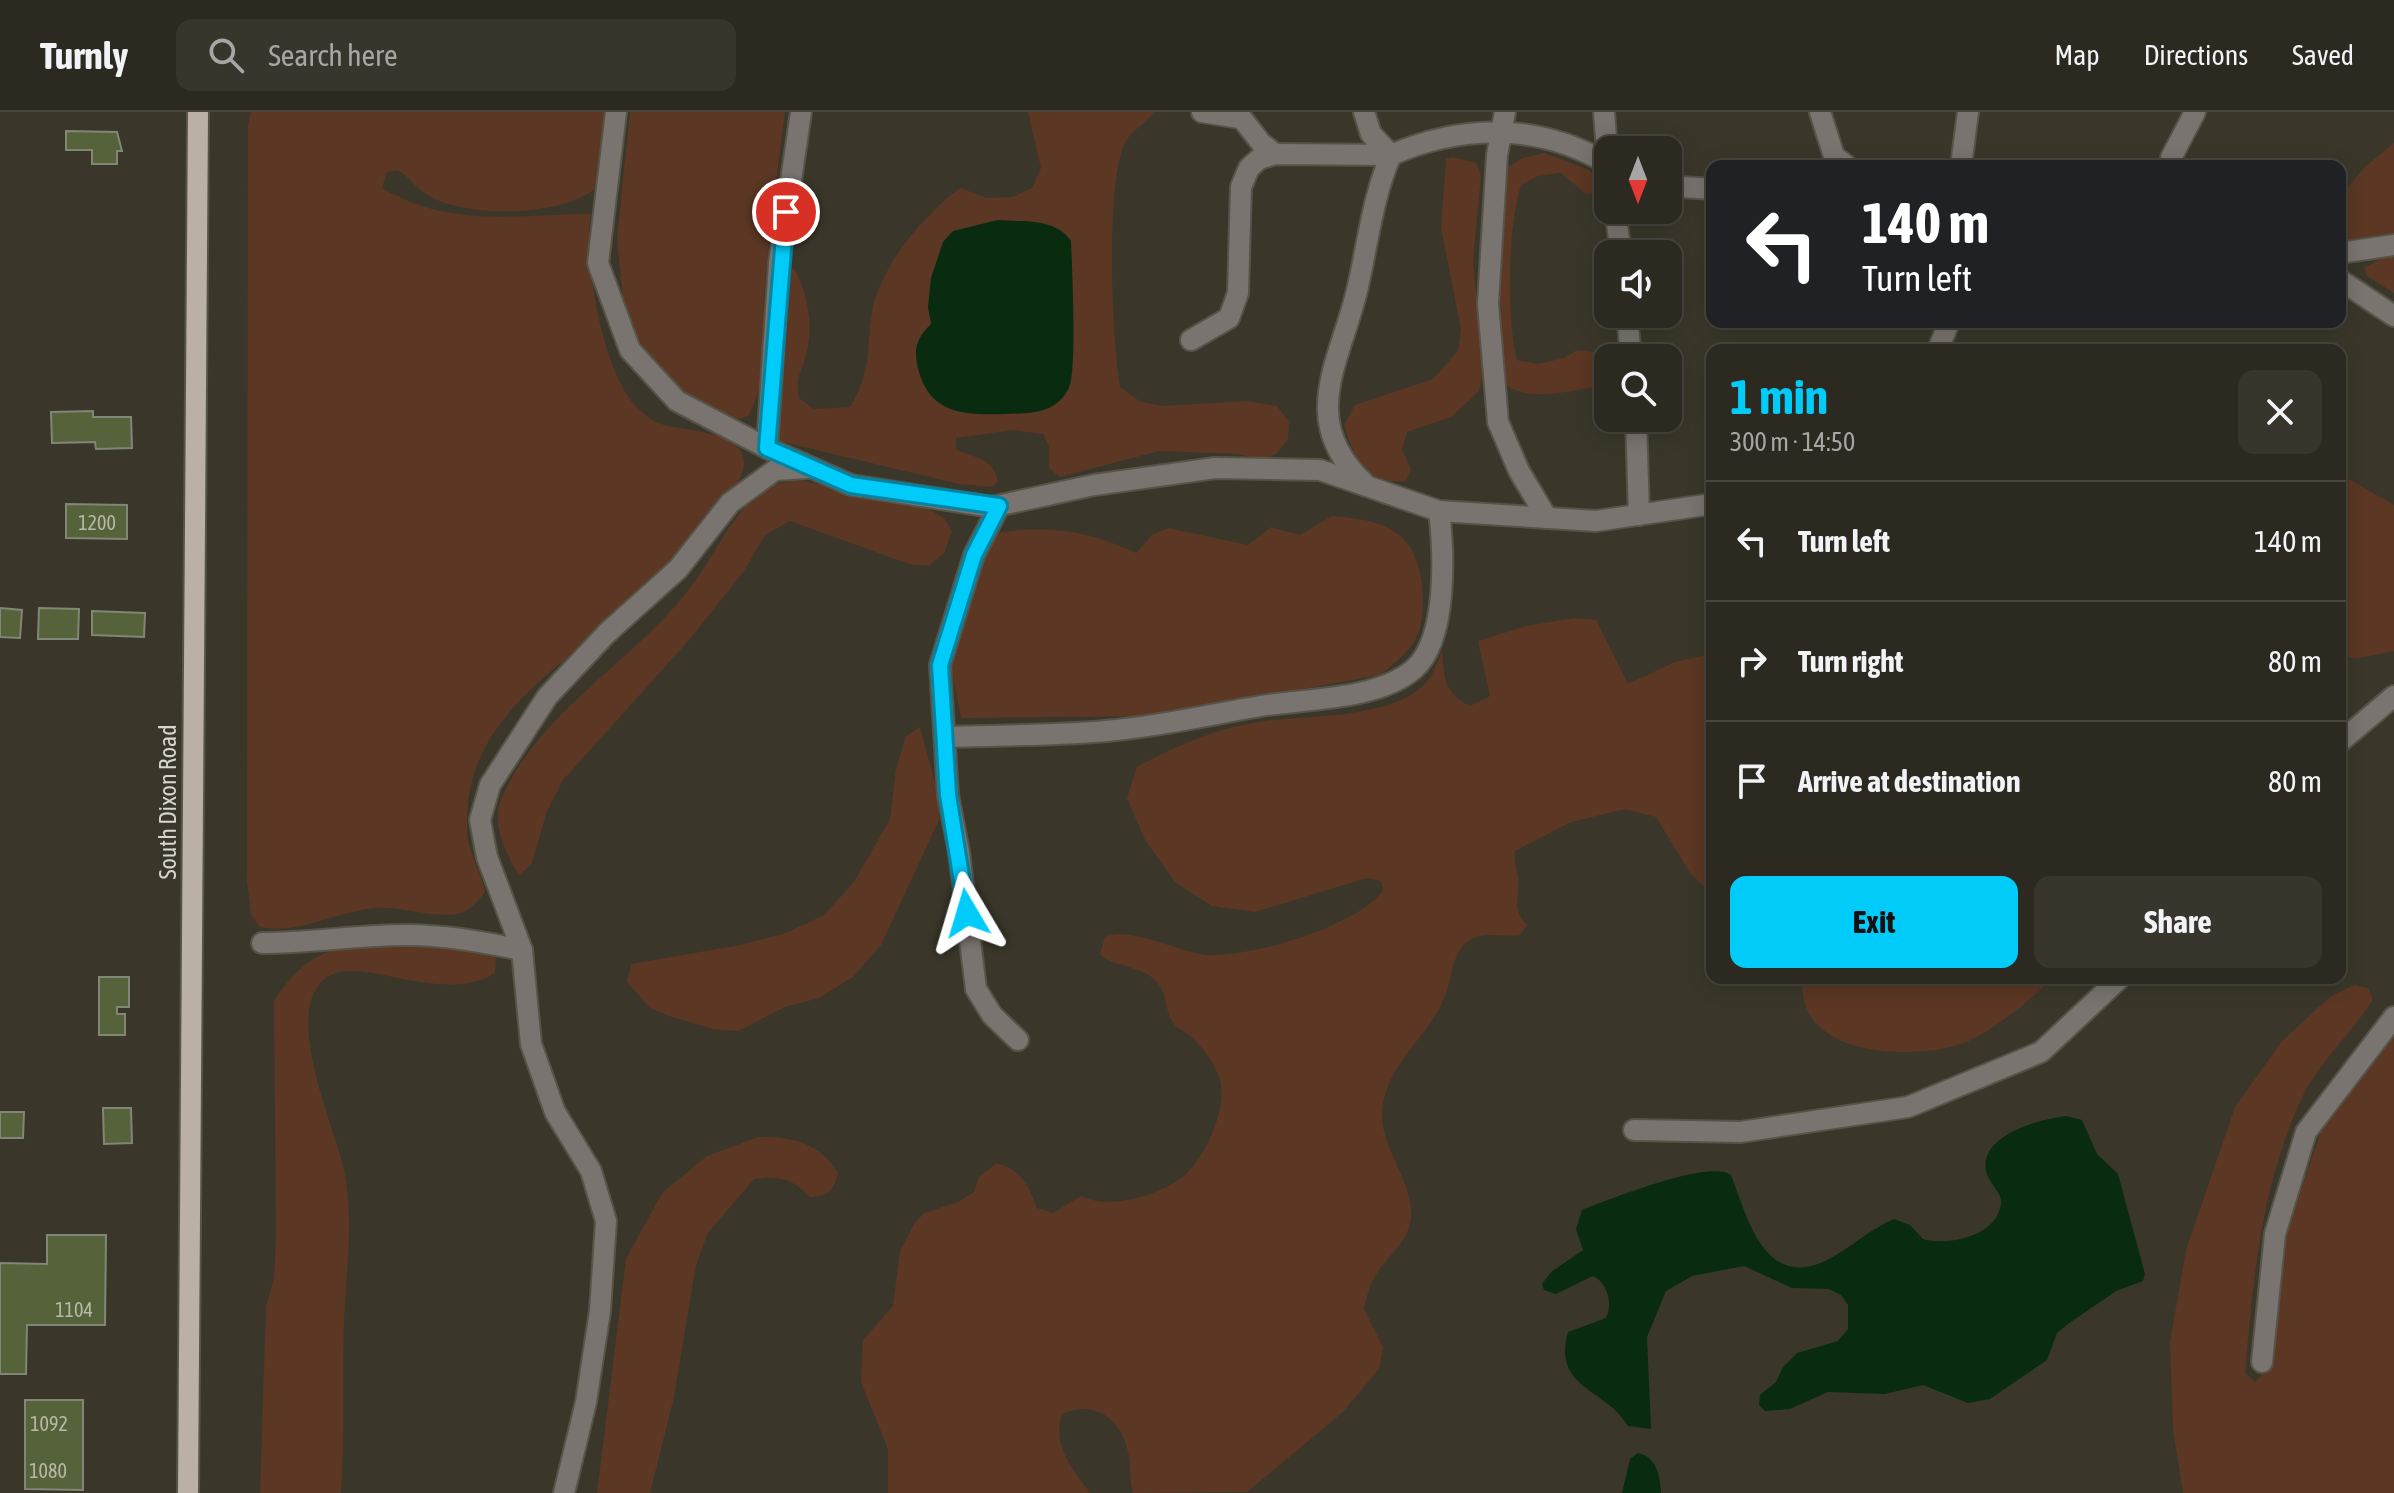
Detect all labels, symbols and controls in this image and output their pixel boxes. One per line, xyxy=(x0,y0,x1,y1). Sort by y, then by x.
search box xyxy=(176,19,736,91)
icon: search xyxy=(204,33,248,77)
text: Turnly xyxy=(40,34,128,77)
text: Search here xyxy=(268,38,398,72)
text: Map xyxy=(2055,39,2100,71)
text: Directions xyxy=(2144,39,2248,71)
text: Saved xyxy=(2292,39,2354,71)
north arrow xyxy=(1594,136,1682,224)
map controls xyxy=(1594,136,1682,432)
pin xyxy=(752,178,820,246)
icon: arrive xyxy=(764,190,808,234)
text: 140 m xyxy=(1862,191,1989,255)
icon: left xyxy=(1730,192,1834,296)
button: sound xyxy=(1594,240,1682,328)
text: Turn left xyxy=(1862,257,1972,299)
button: search xyxy=(1594,344,1682,432)
text: 1 min xyxy=(1730,369,1828,424)
button: close xyxy=(2238,370,2322,454)
text: 300 m · 14:50 xyxy=(1730,427,1855,457)
house number: 1200 xyxy=(78,511,116,534)
icon: left xyxy=(1730,519,1774,563)
text: Turn left xyxy=(1798,524,1890,558)
text: 140 m xyxy=(2254,524,2322,558)
icon: right xyxy=(1730,639,1774,683)
text: Turn right xyxy=(1798,644,1904,678)
text: 80 m xyxy=(2268,644,2322,678)
street label: South Dixon Road xyxy=(154,724,181,880)
icon: arrive xyxy=(1730,759,1774,803)
text: Arrive at destination xyxy=(1798,764,2020,798)
text: 80 m xyxy=(2268,764,2322,798)
position arrow xyxy=(925,871,1009,955)
button: Exit xyxy=(1730,876,2018,968)
button: Share xyxy=(2034,876,2322,968)
house number: 1104 xyxy=(55,1298,93,1321)
house number: 1092 xyxy=(30,1412,68,1435)
house number: 1080 xyxy=(29,1459,67,1482)

